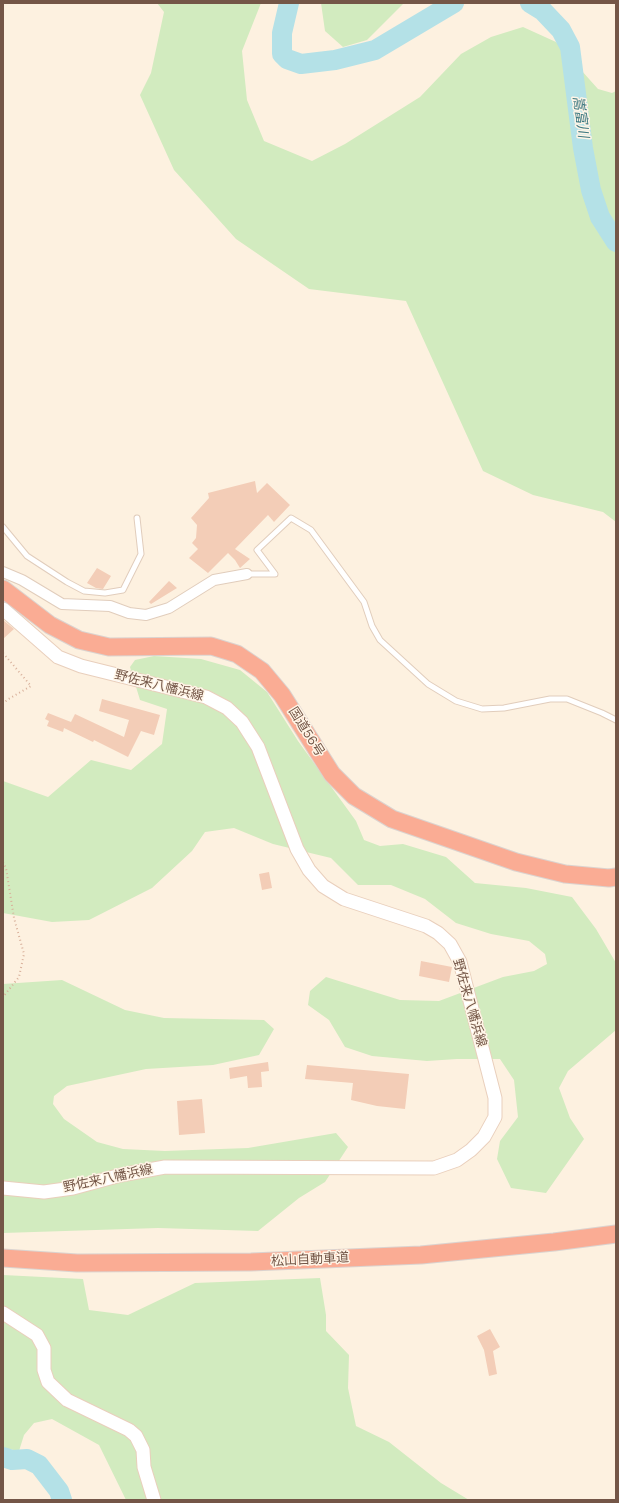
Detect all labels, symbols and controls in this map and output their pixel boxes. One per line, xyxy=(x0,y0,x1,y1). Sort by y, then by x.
water label: 嵩富川 xyxy=(569,95,591,139)
street label: 野佐来八幡浜線 xyxy=(113,667,205,705)
street label: 国道56号 xyxy=(285,705,327,759)
street label: 野佐来八幡浜線 xyxy=(449,957,489,1049)
street label: 野佐来八幡浜線 xyxy=(62,1162,154,1196)
street label: 松山自動車道 xyxy=(271,1250,349,1270)

